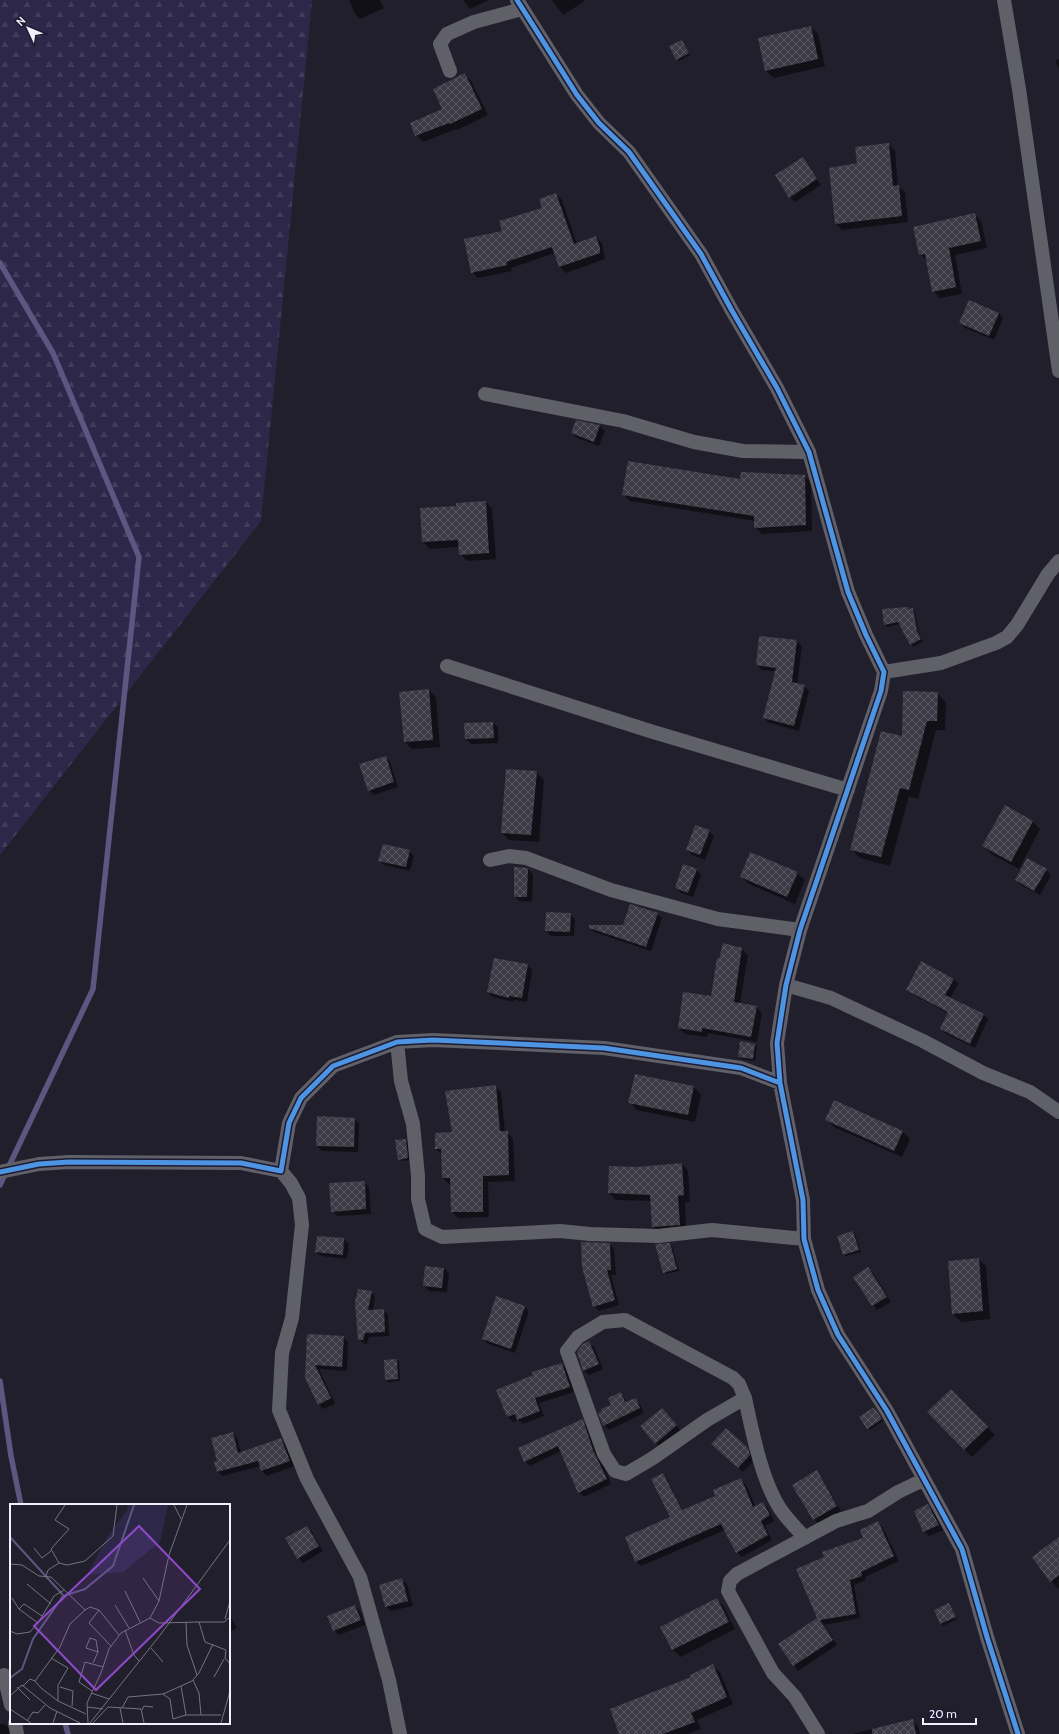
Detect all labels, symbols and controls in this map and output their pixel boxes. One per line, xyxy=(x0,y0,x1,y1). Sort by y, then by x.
north arrow xyxy=(8,8,48,48)
text: N xyxy=(13,13,29,29)
inset map xyxy=(10,1504,230,1724)
scale bar xyxy=(923,1700,976,1726)
text: 20 m xyxy=(929,1706,957,1721)

